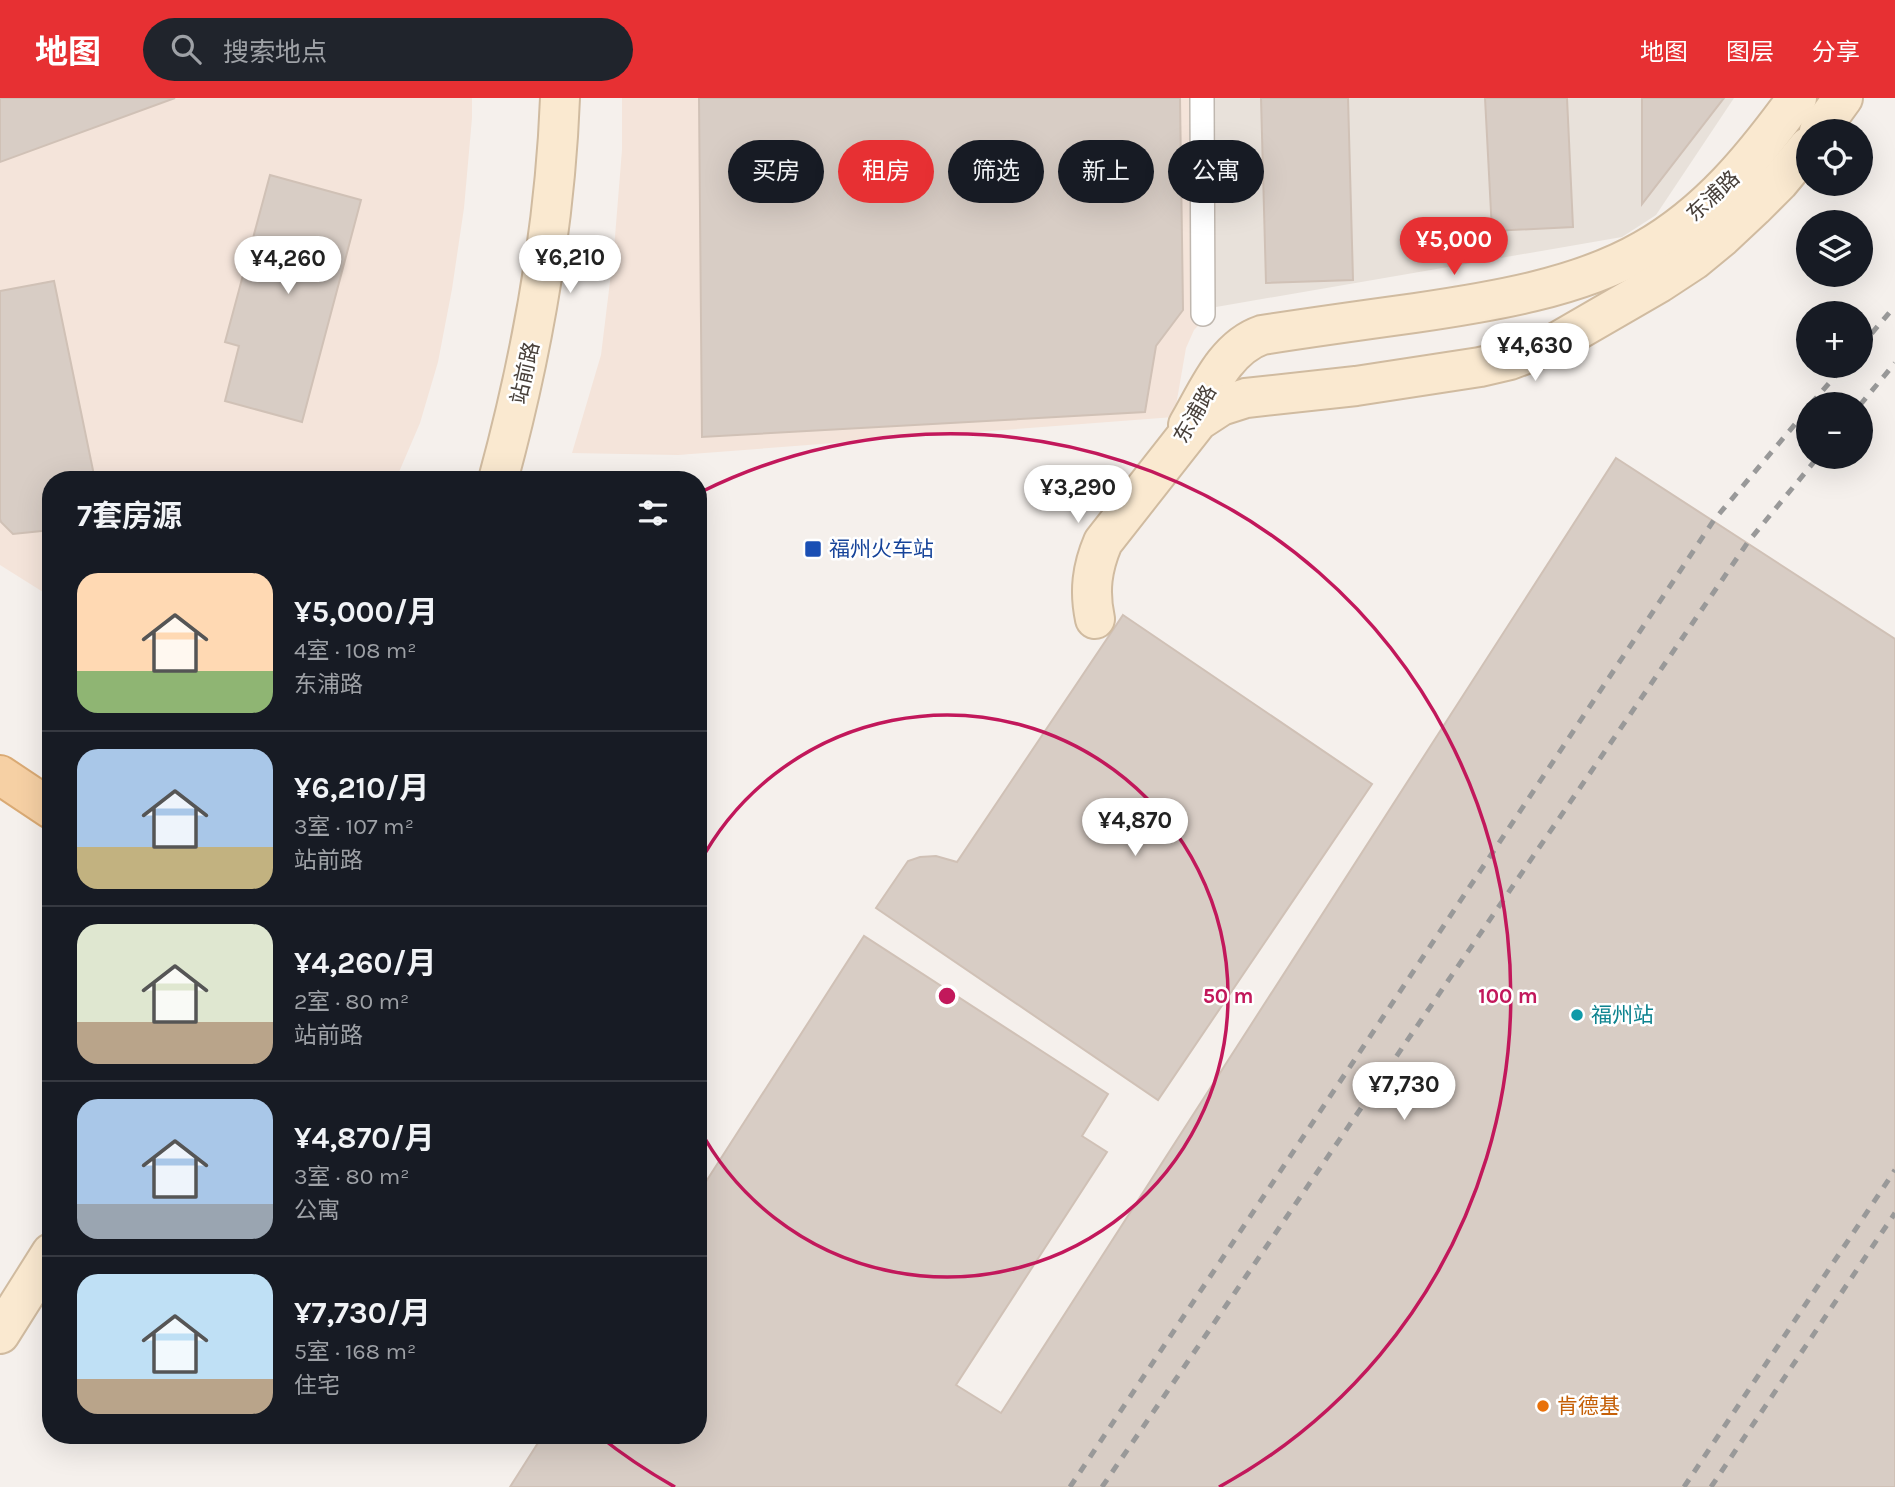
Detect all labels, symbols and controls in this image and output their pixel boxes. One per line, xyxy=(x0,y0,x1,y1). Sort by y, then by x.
search box xyxy=(143,18,633,81)
icon: search xyxy=(167,30,205,68)
text: 地图 xyxy=(35,33,101,71)
text: 搜索地点 xyxy=(223,37,327,68)
text: 地图 xyxy=(1640,38,1688,66)
text: 图层 xyxy=(1726,38,1774,66)
text: 分享 xyxy=(1812,38,1860,66)
map controls xyxy=(1796,119,1873,469)
button: locate xyxy=(1796,119,1873,196)
chip: 买房 xyxy=(728,140,824,203)
chip: 租房 xyxy=(838,140,934,203)
chip: 筛选 xyxy=(948,140,1044,203)
chip: 新上 xyxy=(1058,140,1154,203)
chip: 公寓 xyxy=(1168,140,1264,203)
street label: 东浦路 xyxy=(1682,166,1744,226)
button: layers xyxy=(1796,210,1873,287)
pin: ¥5,000 xyxy=(1397,218,1511,277)
text: ¥5,000 xyxy=(1416,226,1492,253)
pin: ¥4,260 xyxy=(231,236,345,296)
pin: ¥6,210 xyxy=(513,236,627,295)
text: ¥6,210 xyxy=(535,244,605,271)
text: ¥4,260 xyxy=(250,245,326,272)
button: + xyxy=(1796,301,1873,378)
pin: ¥4,630 xyxy=(1478,324,1592,383)
text: ¥4,630 xyxy=(1497,332,1573,359)
street label: 站前路 xyxy=(506,340,544,406)
street label: 东浦路 xyxy=(1169,381,1221,447)
button: − xyxy=(1796,392,1873,469)
pin: ¥3,290 xyxy=(1021,466,1135,525)
text: ¥3,290 xyxy=(1040,474,1116,501)
icon: filters xyxy=(634,494,672,532)
text: 7套房源 xyxy=(77,498,182,534)
place label: 福州火车站 xyxy=(829,537,934,561)
marker: 福州火车站 xyxy=(803,539,823,559)
text: ¥5,000/月 xyxy=(294,594,438,630)
icon: home xyxy=(133,601,217,685)
text: 4室 · 108 m² xyxy=(294,637,416,664)
text: 东浦路 xyxy=(294,671,363,698)
text: ¥6,210/月 xyxy=(294,770,429,806)
icon: home xyxy=(133,777,217,861)
pin: ¥4,870 xyxy=(1078,798,1192,858)
text: ¥4,870 xyxy=(1098,807,1172,834)
text: 3室 · 107 m² xyxy=(294,813,414,840)
text: 站前路 xyxy=(294,847,363,874)
text: ¥4,260/月 xyxy=(294,945,437,981)
icon: home xyxy=(133,952,217,1036)
centre of rings xyxy=(935,984,959,1008)
text: 50 m xyxy=(1203,984,1253,1008)
text: 100 m xyxy=(1478,984,1538,1008)
text: 2室 · 80 m² xyxy=(294,988,409,1015)
place label: 福州站 xyxy=(1591,1003,1654,1027)
marker: 福州站 xyxy=(1569,1007,1585,1023)
text: 站前路 xyxy=(294,1022,363,1049)
pin: ¥7,730 xyxy=(1347,1062,1461,1122)
text: ¥7,730 xyxy=(1368,1071,1440,1098)
text: ¥4,870/月 xyxy=(294,1120,434,1156)
icon: home xyxy=(133,1127,217,1211)
text: 3室 · 80 m² xyxy=(294,1163,410,1190)
text: 公寓 xyxy=(294,1197,340,1224)
text: ¥7,730/月 xyxy=(294,1295,431,1331)
icon: home xyxy=(133,1302,217,1386)
text: 5室 · 168 m² xyxy=(294,1338,416,1365)
text: 住宅 xyxy=(294,1372,340,1399)
place label: 肯德基 xyxy=(1557,1394,1620,1418)
marker: 肯德基 xyxy=(1535,1398,1551,1414)

